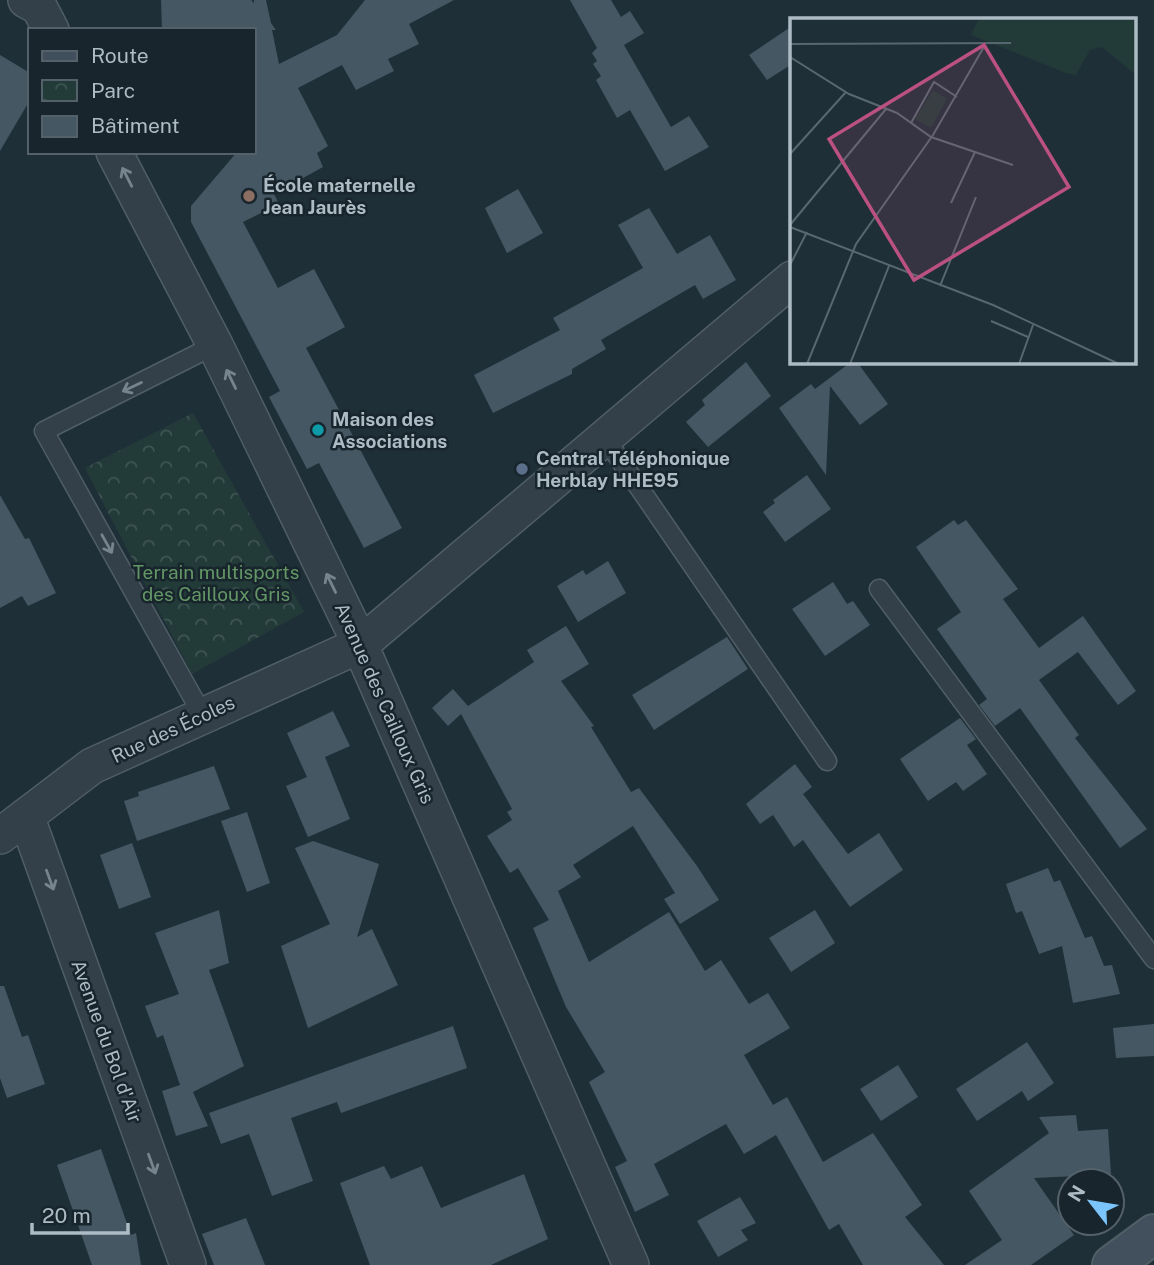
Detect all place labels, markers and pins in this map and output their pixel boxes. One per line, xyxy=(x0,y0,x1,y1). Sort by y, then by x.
place label: École maternelle Jean Jaurès xyxy=(263,174,416,218)
marker: École maternelle Jean Jaurès xyxy=(241,188,257,204)
place label: Maison des Associations xyxy=(332,408,447,452)
marker: Maison des Associations xyxy=(310,422,326,438)
place label: Central Téléphonique Herblay HHE95 xyxy=(536,447,730,491)
marker: Central Téléphonique Herblay HHE95 xyxy=(514,461,530,477)

